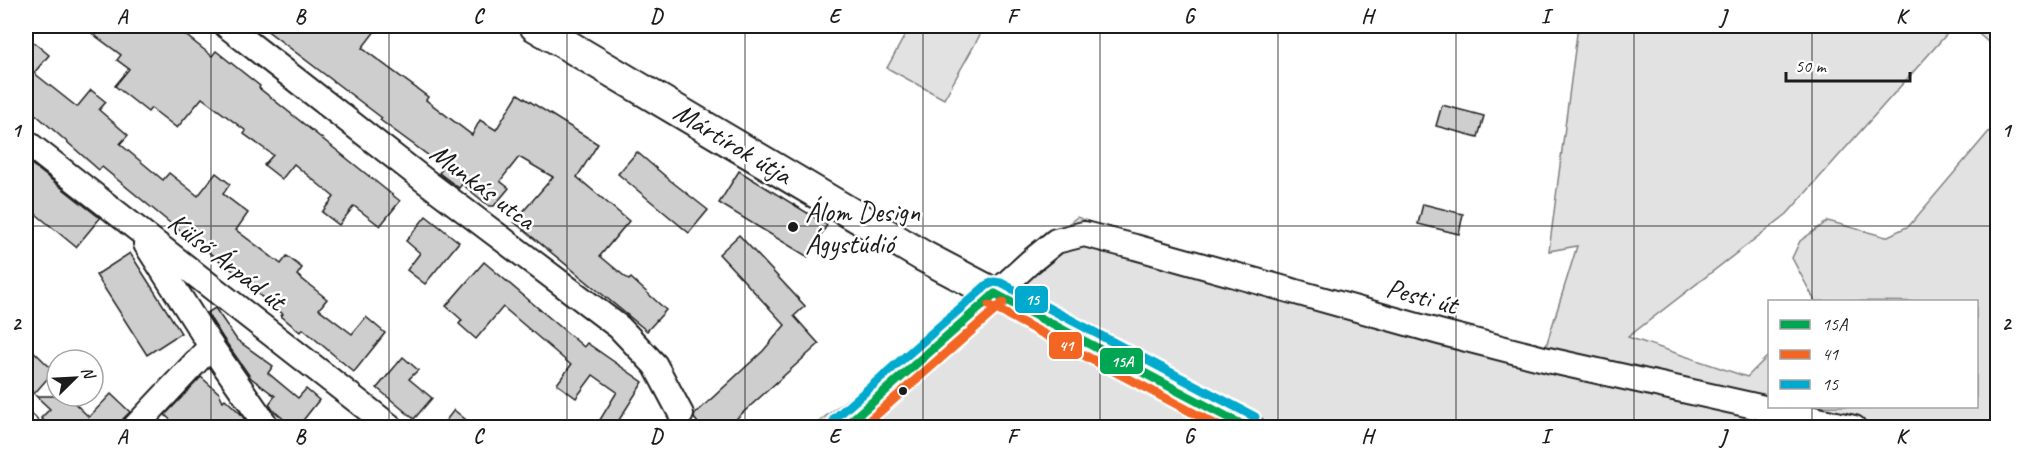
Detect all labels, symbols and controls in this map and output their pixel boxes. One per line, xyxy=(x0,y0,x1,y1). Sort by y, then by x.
text: A xyxy=(117,4,129,29)
text: B xyxy=(295,4,307,29)
text: C xyxy=(473,4,485,29)
text: D xyxy=(650,4,664,29)
text: E xyxy=(829,4,843,29)
text: F xyxy=(1007,4,1021,29)
text: G xyxy=(1184,4,1197,29)
text: H xyxy=(1361,4,1376,29)
text: I xyxy=(1541,4,1554,29)
text: J xyxy=(1718,4,1730,29)
text: K xyxy=(1896,4,1910,29)
scale bar xyxy=(1786,45,1910,83)
text: 50 m xyxy=(1795,55,1828,77)
street label: Mártírok útja xyxy=(668,94,800,193)
text: 1 xyxy=(12,118,23,143)
text: 1 xyxy=(2002,118,2013,143)
street label: Munkás utca xyxy=(423,135,544,238)
place label: Álom Design Ágystúdió xyxy=(805,194,921,261)
street label: Külső Árpád út xyxy=(161,204,295,319)
marker: Álom Design Ágystúdió xyxy=(786,220,800,234)
street label: Pesti út xyxy=(1383,270,1464,323)
line badge: 15 xyxy=(1014,285,1049,314)
text: 15 xyxy=(1025,290,1041,310)
legend xyxy=(1768,300,1978,408)
text: 2 xyxy=(12,311,23,336)
text: 2 xyxy=(2002,311,2013,336)
text: 15A xyxy=(1822,313,1848,335)
line badge: 41 xyxy=(1048,331,1083,360)
text: 41 xyxy=(1059,336,1075,356)
text: 41 xyxy=(1822,343,1839,365)
line badge: 15A xyxy=(1099,347,1144,375)
north arrow xyxy=(45,348,105,408)
text: 15A xyxy=(1111,352,1135,372)
text: N xyxy=(77,364,100,384)
text: 15 xyxy=(1822,373,1839,395)
unlabelled marker xyxy=(897,385,909,397)
text: A xyxy=(117,424,129,449)
text: B xyxy=(295,424,307,449)
text: C xyxy=(473,424,485,449)
text: D xyxy=(650,424,664,449)
text: E xyxy=(829,424,843,449)
text: F xyxy=(1007,424,1021,449)
text: G xyxy=(1184,424,1197,449)
text: H xyxy=(1361,424,1376,449)
text: I xyxy=(1541,424,1554,449)
text: J xyxy=(1718,424,1730,449)
text: K xyxy=(1896,424,1910,449)

